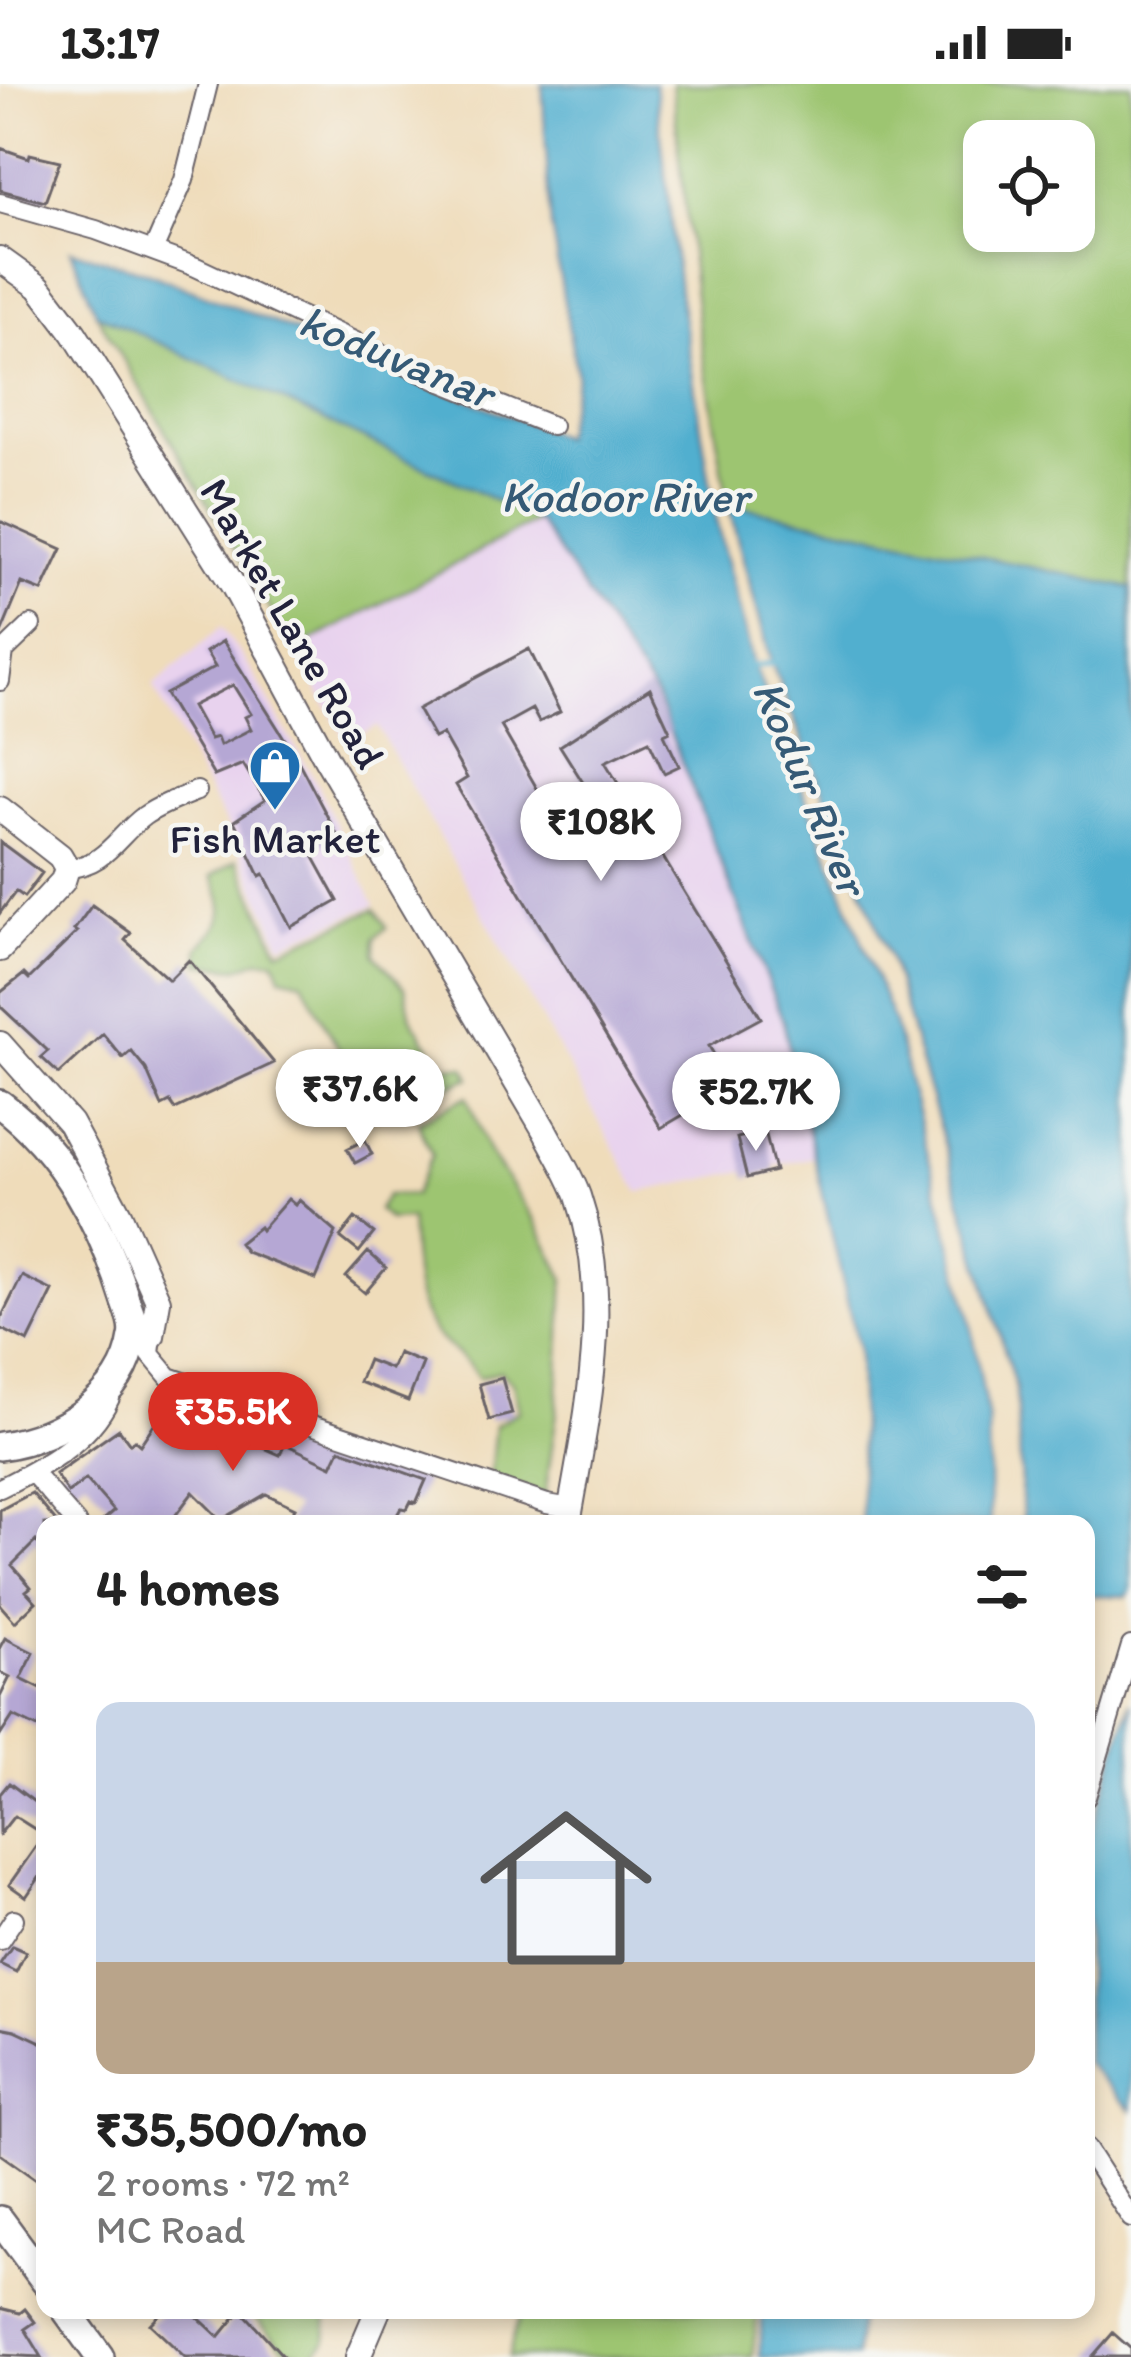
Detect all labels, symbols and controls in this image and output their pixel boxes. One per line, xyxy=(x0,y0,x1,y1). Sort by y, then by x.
text: 13:17 xyxy=(60,15,160,69)
map controls xyxy=(963,120,1095,252)
button: locate xyxy=(963,120,1095,252)
water label: koduvanar xyxy=(292,293,507,421)
street label: Market Lane Road xyxy=(189,469,396,777)
water label: Kodoor River xyxy=(501,469,753,523)
water label: Kodur River xyxy=(742,672,882,906)
shop icon: Fish Market xyxy=(247,738,303,812)
pin: ₹108K xyxy=(517,782,685,884)
text: ₹108K xyxy=(547,797,655,844)
place label: Fish Market xyxy=(170,813,380,864)
pin: ₹37.6K xyxy=(262,1049,458,1151)
pin: ₹52.7K xyxy=(658,1052,854,1154)
text: ₹37.6K xyxy=(303,1064,417,1111)
text: ₹52.7K xyxy=(699,1067,813,1114)
pin: ₹35.5K xyxy=(135,1372,331,1474)
text: ₹35.5K xyxy=(175,1387,291,1434)
icon: filters xyxy=(969,1554,1035,1620)
text: 4 homes xyxy=(96,1557,280,1618)
icon: home xyxy=(458,1780,674,1996)
text: ₹35,500/mo xyxy=(96,2098,367,2159)
text: 2 rooms · 72 m² xyxy=(96,2159,350,2206)
text: MC Road xyxy=(96,2206,245,2253)

